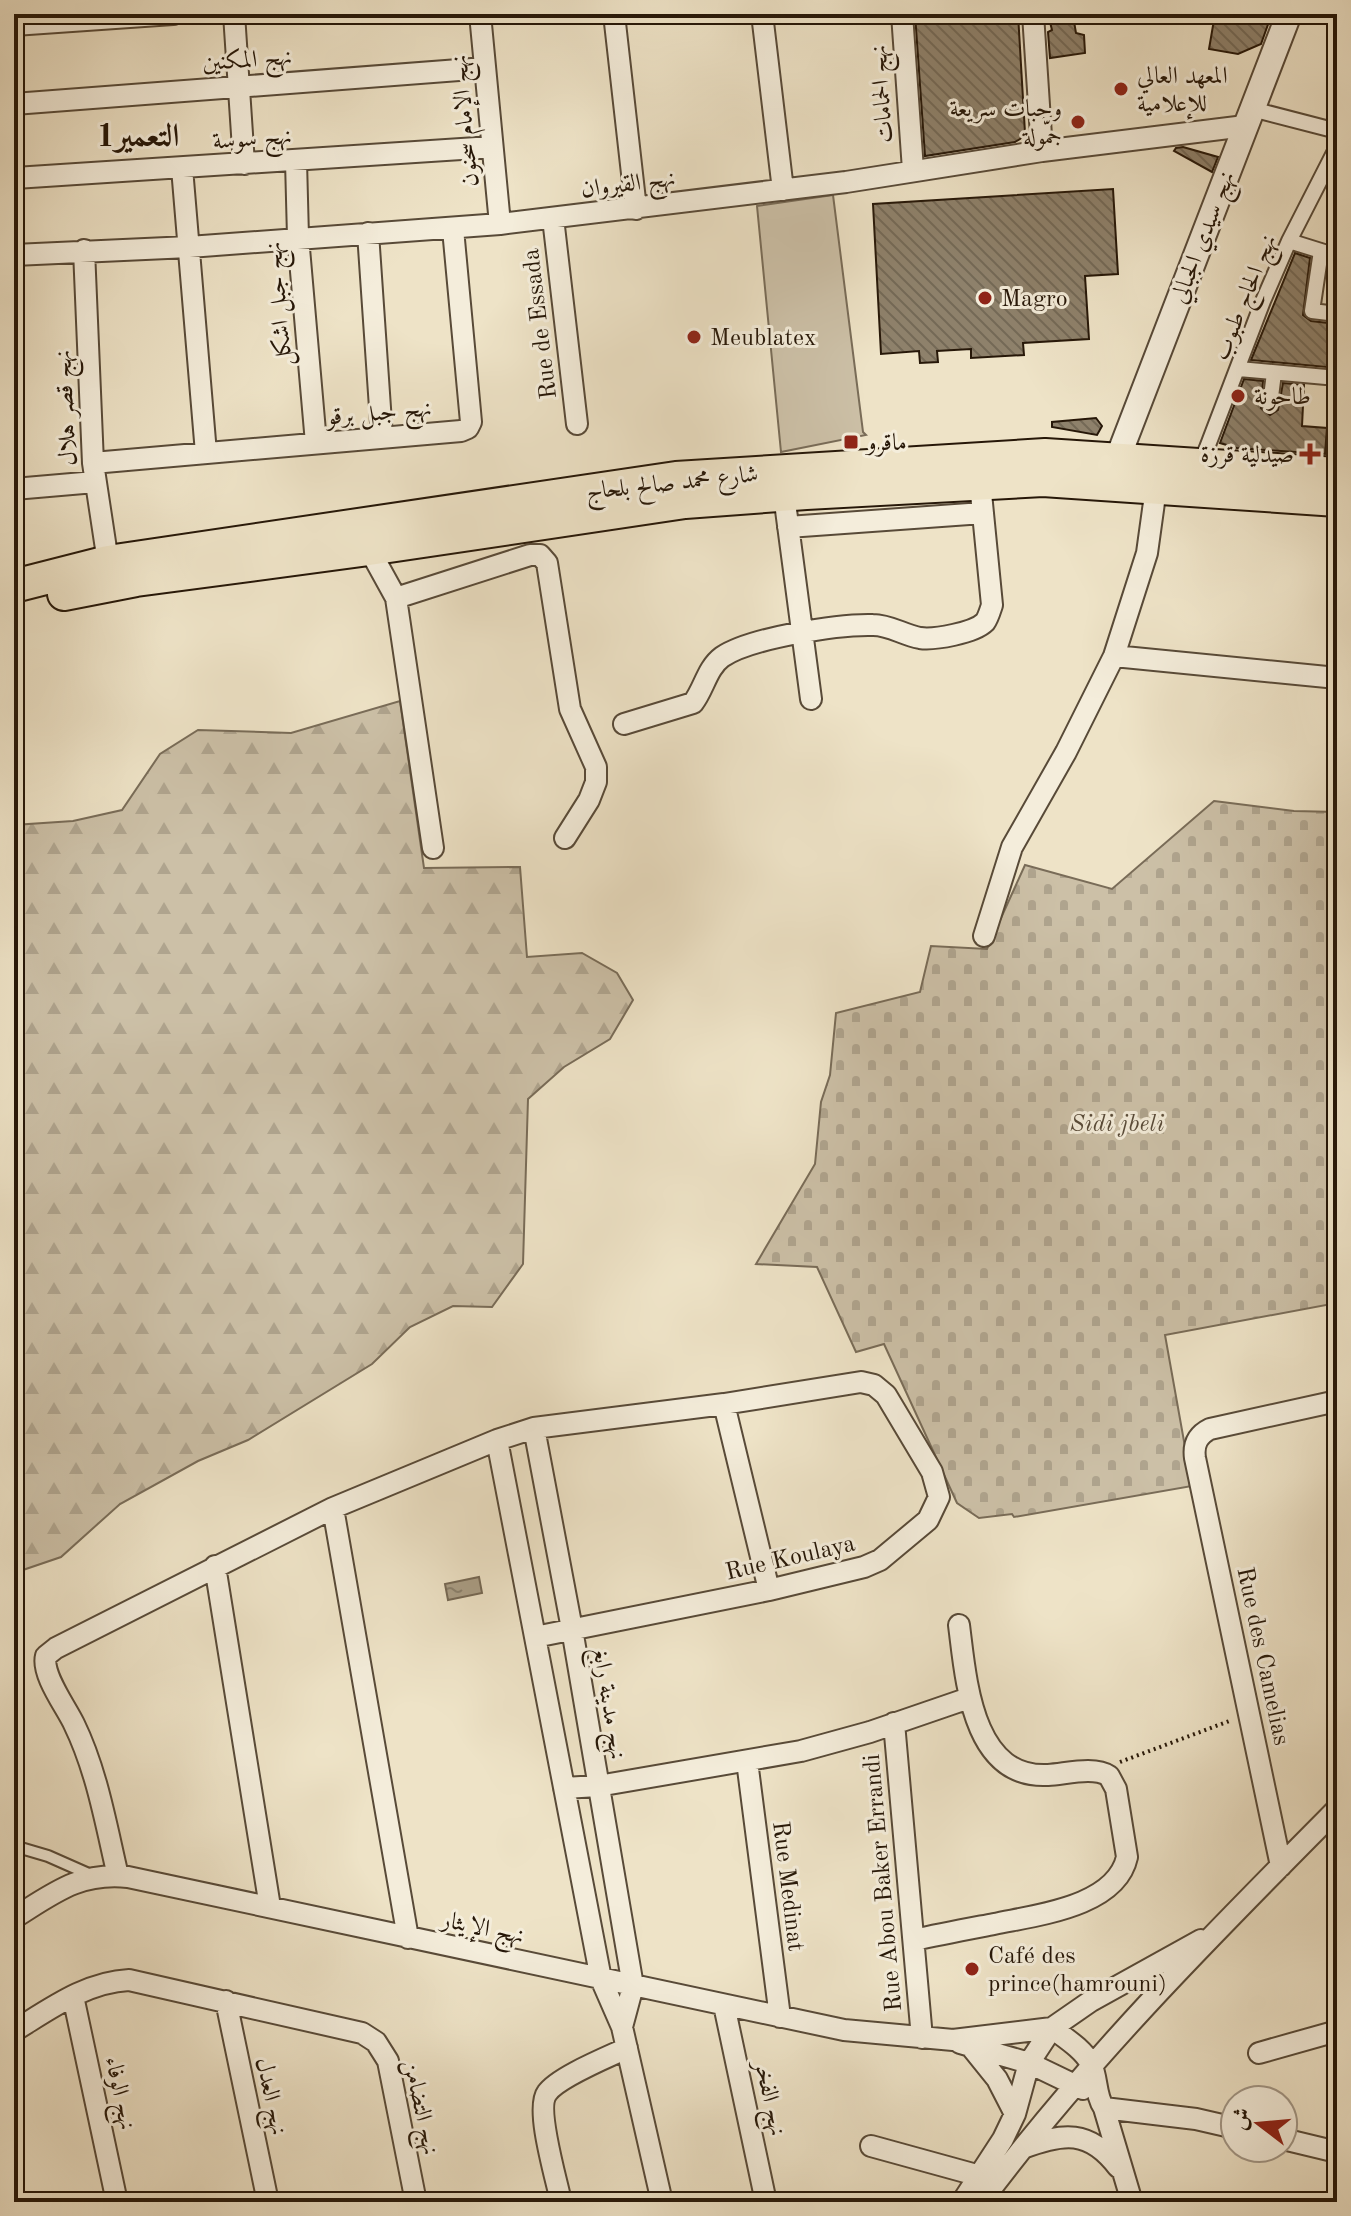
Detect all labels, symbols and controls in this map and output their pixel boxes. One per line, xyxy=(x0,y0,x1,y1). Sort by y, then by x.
street label: نهج المكنين xyxy=(201,44,293,83)
street label: نهج الحمامات xyxy=(868,44,905,144)
street label: نهج الإمام سحنون xyxy=(448,53,491,188)
place label: المعهد العالي للإعلامية xyxy=(1137,65,1228,120)
marker: المعهد العالي للإعلامية xyxy=(1112,80,1130,98)
place label: وجبات سريعة جمّولة xyxy=(949,98,1062,151)
marker: وجبات سريعة جمّولة xyxy=(1069,113,1087,131)
district label: التعمير1 xyxy=(96,121,180,154)
street label: نهج سوسة xyxy=(212,125,293,162)
street label: نهج القيروان xyxy=(580,167,678,210)
street label: نهج سيدي الجبالي xyxy=(1168,168,1247,310)
street label: نهج الحاج طبوب xyxy=(1210,232,1288,367)
street label: نهج جبل اشكل xyxy=(261,240,304,367)
street label: Rue de Essada xyxy=(520,247,562,400)
place label: Magro xyxy=(1001,288,1068,312)
marker: Magro xyxy=(976,289,994,307)
place label: Meublatex xyxy=(710,327,817,351)
marker: Meublatex xyxy=(685,328,703,346)
street label: نهج قصر هلال xyxy=(52,349,89,466)
place label: طاحونة xyxy=(1254,386,1311,411)
marker: طاحونة xyxy=(1229,387,1247,405)
street label: نهج جبل برقو xyxy=(324,397,433,438)
place label: ماقرو xyxy=(864,432,907,457)
marker: ماقرو xyxy=(842,433,860,451)
place label: صيدلية قرزة xyxy=(1200,444,1294,469)
marker: صيدلية قرزة xyxy=(1301,445,1319,463)
street label: شارع محمد صالح بلحاج xyxy=(585,463,760,512)
park label: Sidi jbeli xyxy=(1070,1113,1164,1137)
street label: Rue Koulaya xyxy=(723,1532,858,1586)
street label: Rue des Camelias xyxy=(1231,1565,1293,1748)
street label: نهج مدينة رابغ xyxy=(579,1645,629,1763)
street label: Rue Abou Baker Errandi xyxy=(861,1753,907,2013)
street label: Rue Medinat xyxy=(767,1820,807,1953)
street label: نهج الإيثار xyxy=(436,1908,526,1956)
place label: Café des prince(hamrouni) xyxy=(988,1945,1167,1997)
marker: Café des prince(hamrouni) xyxy=(963,1960,981,1978)
street label: نهج الوفاء xyxy=(93,2055,138,2134)
street label: نهج العدل xyxy=(243,2055,290,2139)
street label: نهج الفخر xyxy=(742,2056,789,2140)
street label: نهج التضامن xyxy=(391,2057,442,2159)
north arrow xyxy=(1219,2084,1299,2164)
text: ش xyxy=(1228,2106,1255,2133)

